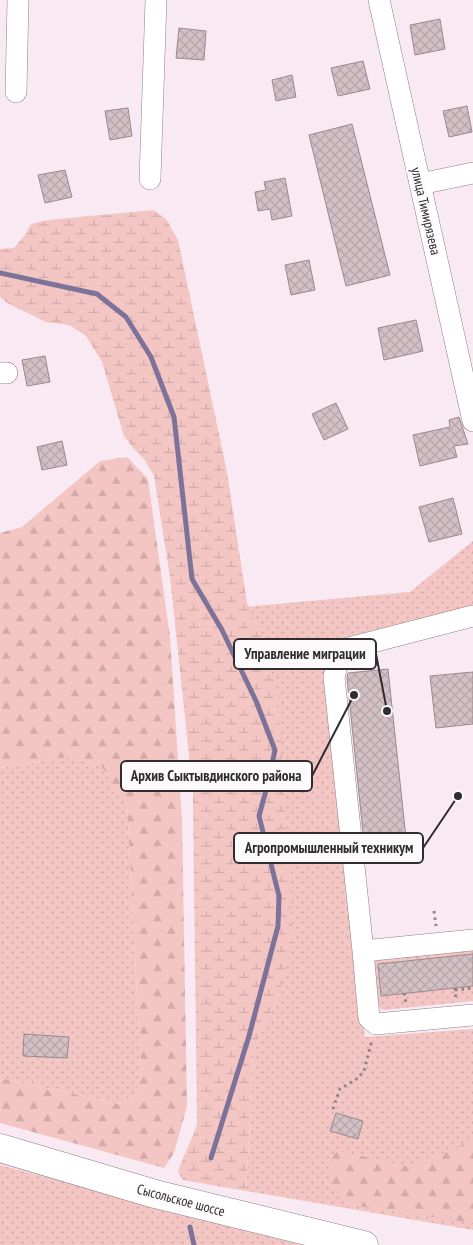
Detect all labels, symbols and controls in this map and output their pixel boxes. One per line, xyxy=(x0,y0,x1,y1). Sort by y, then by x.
street label: улица Тимирязева xyxy=(407,165,445,257)
callout: Управление миграции xyxy=(234,639,376,669)
text: Управление миграции xyxy=(243,644,366,663)
callout: Архив Сыктывдинского района xyxy=(121,761,312,791)
text: Архив Сыктывдинского района xyxy=(130,766,301,785)
callout: Агропромышленный техникум xyxy=(234,833,423,863)
text: Агропромышленный техникум xyxy=(244,838,413,857)
street label: Сысольское шоссе xyxy=(135,1180,227,1220)

